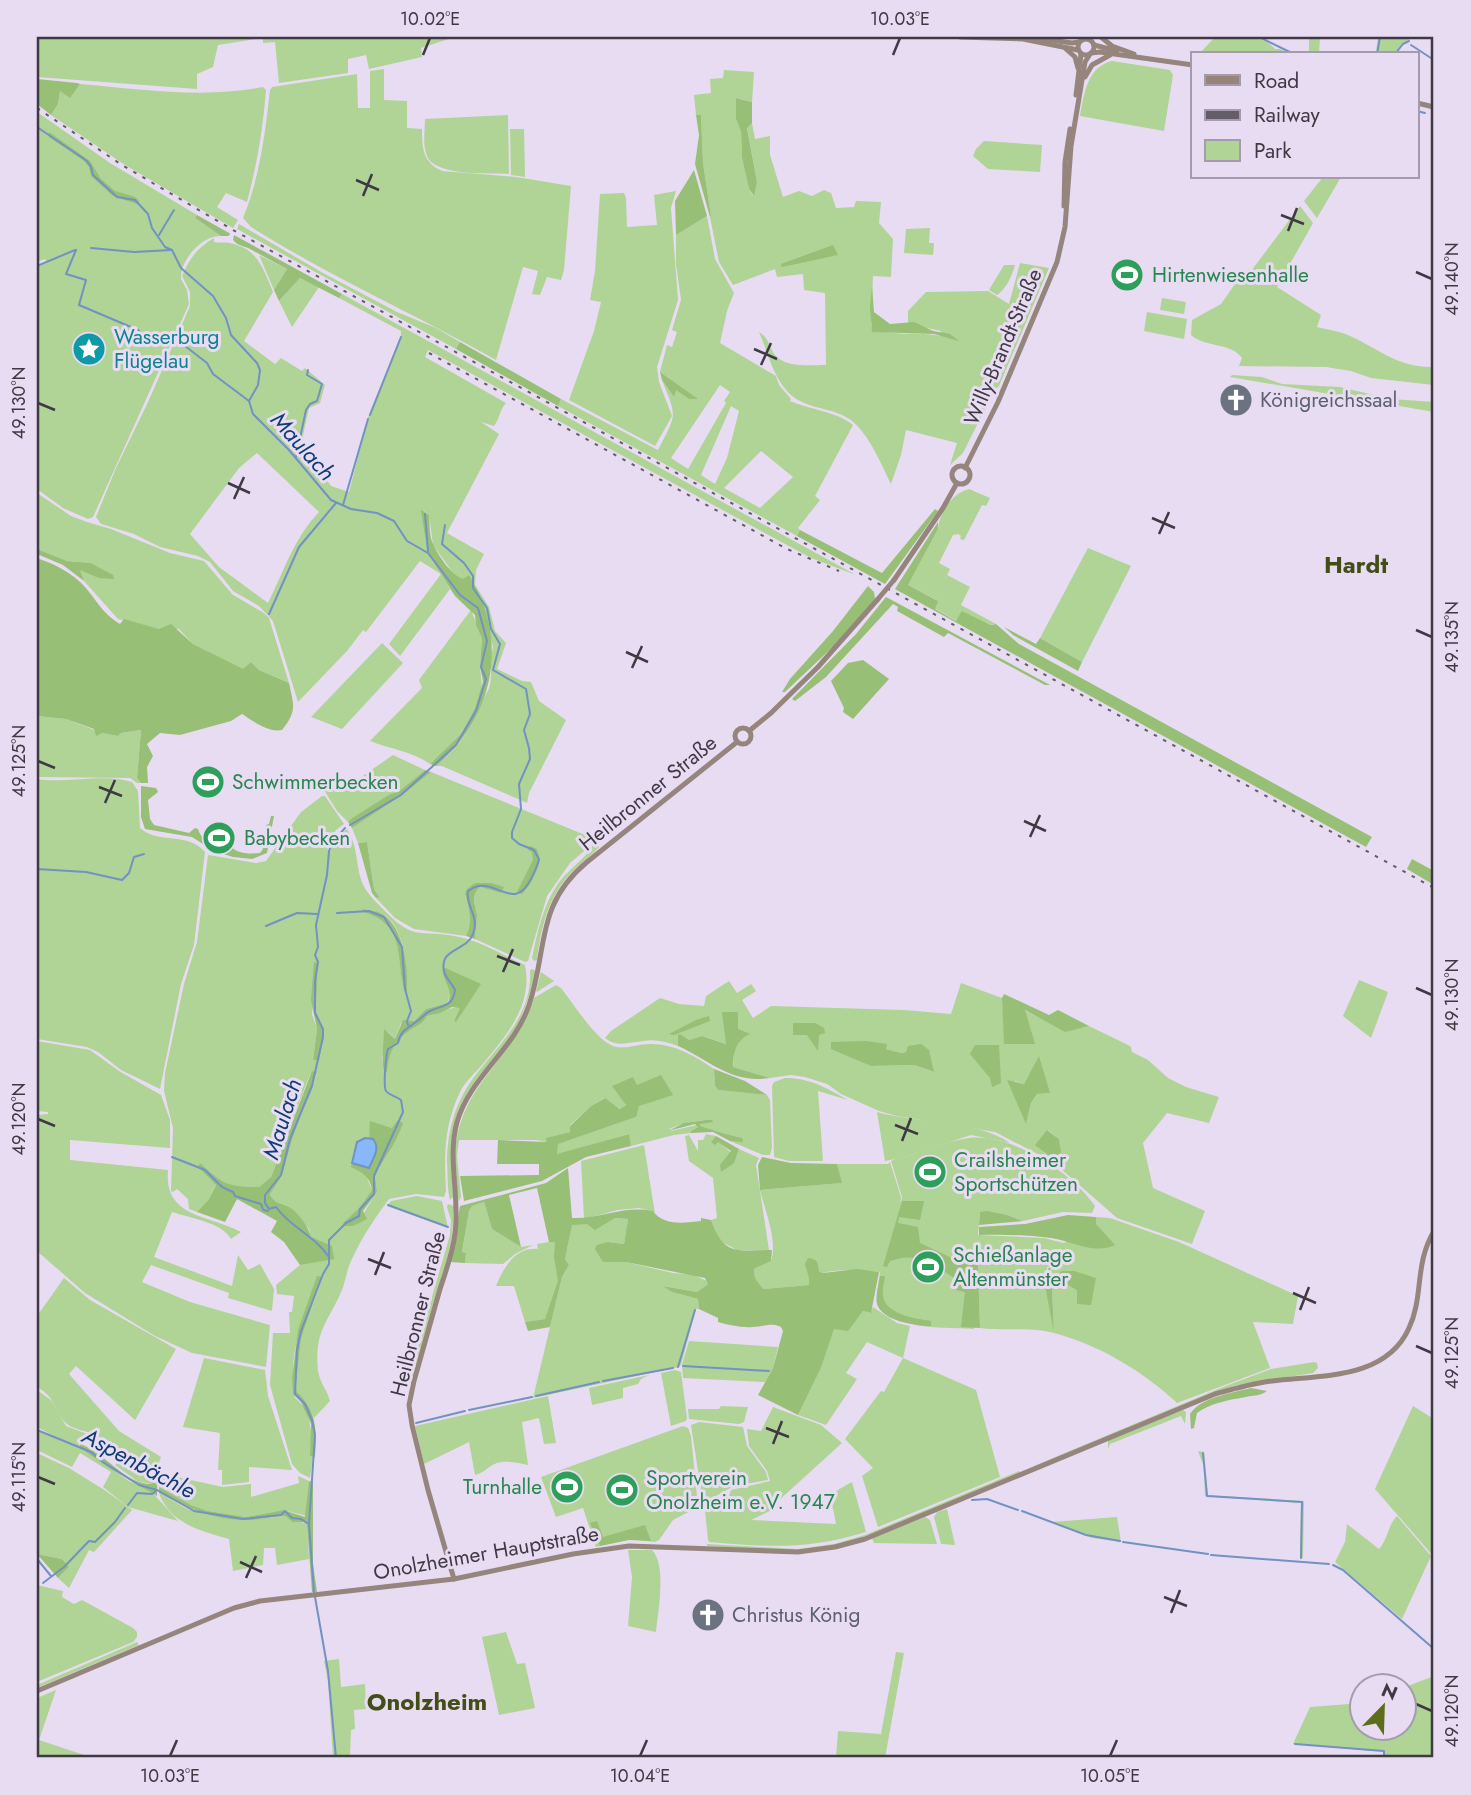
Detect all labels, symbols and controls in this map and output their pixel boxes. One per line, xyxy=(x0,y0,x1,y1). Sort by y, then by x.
text: 10.02°E xyxy=(400,6,460,32)
text: 10.03°E xyxy=(870,6,930,32)
legend xyxy=(1191,52,1418,178)
text: Road xyxy=(1254,66,1299,96)
text: Railway xyxy=(1254,100,1320,130)
text: Park xyxy=(1254,136,1292,166)
text: 49.140°N xyxy=(1439,242,1465,316)
sports icon: Hirtenwiesenhalle xyxy=(1108,256,1146,294)
place label: Hirtenwiesenhalle xyxy=(1152,260,1309,290)
street label: Willy-Brandt-Straße xyxy=(956,264,1050,430)
place label: Wasserburg Flügelau xyxy=(114,322,220,376)
place icon: Wasserburg Flügelau xyxy=(70,330,108,368)
text: 49.130°N xyxy=(6,367,32,439)
church icon: Königreichssaal xyxy=(1217,381,1255,419)
place label: Königreichssaal xyxy=(1260,385,1397,415)
water label: Maulach xyxy=(263,404,343,488)
district label: Hardt xyxy=(1324,547,1388,582)
text: 49.135°N xyxy=(1439,601,1465,673)
text: 49.125°N xyxy=(6,725,32,797)
street label: Heilbronner Straße xyxy=(573,728,723,858)
sports icon: Schwimmerbecken xyxy=(189,763,227,801)
place label: Schwimmerbecken xyxy=(232,767,399,797)
sports icon: Babybecken xyxy=(200,819,238,857)
place label: Babybecken xyxy=(244,823,350,853)
text: 49.130°N xyxy=(1439,959,1465,1031)
water label: Maulach xyxy=(254,1074,310,1164)
text: 49.120°N xyxy=(6,1082,32,1156)
place label: Crailsheimer Sportschützen xyxy=(954,1145,1078,1199)
sports icon: Crailsheimer Sportschützen xyxy=(911,1153,949,1191)
street label: Heilbronner Straße xyxy=(383,1228,453,1400)
place label: Schießanlage Altenmünster xyxy=(953,1240,1073,1294)
sports icon: Schießanlage Altenmünster xyxy=(909,1248,947,1286)
text: 49.125°N xyxy=(1439,1317,1465,1389)
water label: Aspenbächle xyxy=(75,1418,202,1507)
text: 49.115°N xyxy=(6,1442,32,1512)
place label: Sportverein Onolzheim e.V. 1947 xyxy=(646,1463,835,1517)
sports icon: Turnhalle xyxy=(548,1468,586,1506)
sports icon: Sportverein Onolzheim e.V. 1947 xyxy=(603,1471,641,1509)
place label: Turnhalle xyxy=(463,1472,542,1502)
street label: Onolzheimer Hauptstraße xyxy=(371,1518,601,1588)
church icon: Christus König xyxy=(689,1596,727,1634)
place label: Christus König xyxy=(732,1600,861,1630)
north arrow xyxy=(1348,1672,1418,1742)
text: 49.120°N xyxy=(1439,1674,1465,1748)
text: N xyxy=(1377,1676,1402,1707)
district label: Onolzheim xyxy=(367,1684,487,1719)
text: 10.03°E xyxy=(140,1763,200,1789)
text: 10.04°E xyxy=(610,1763,670,1789)
text: 10.05°E xyxy=(1080,1763,1140,1789)

